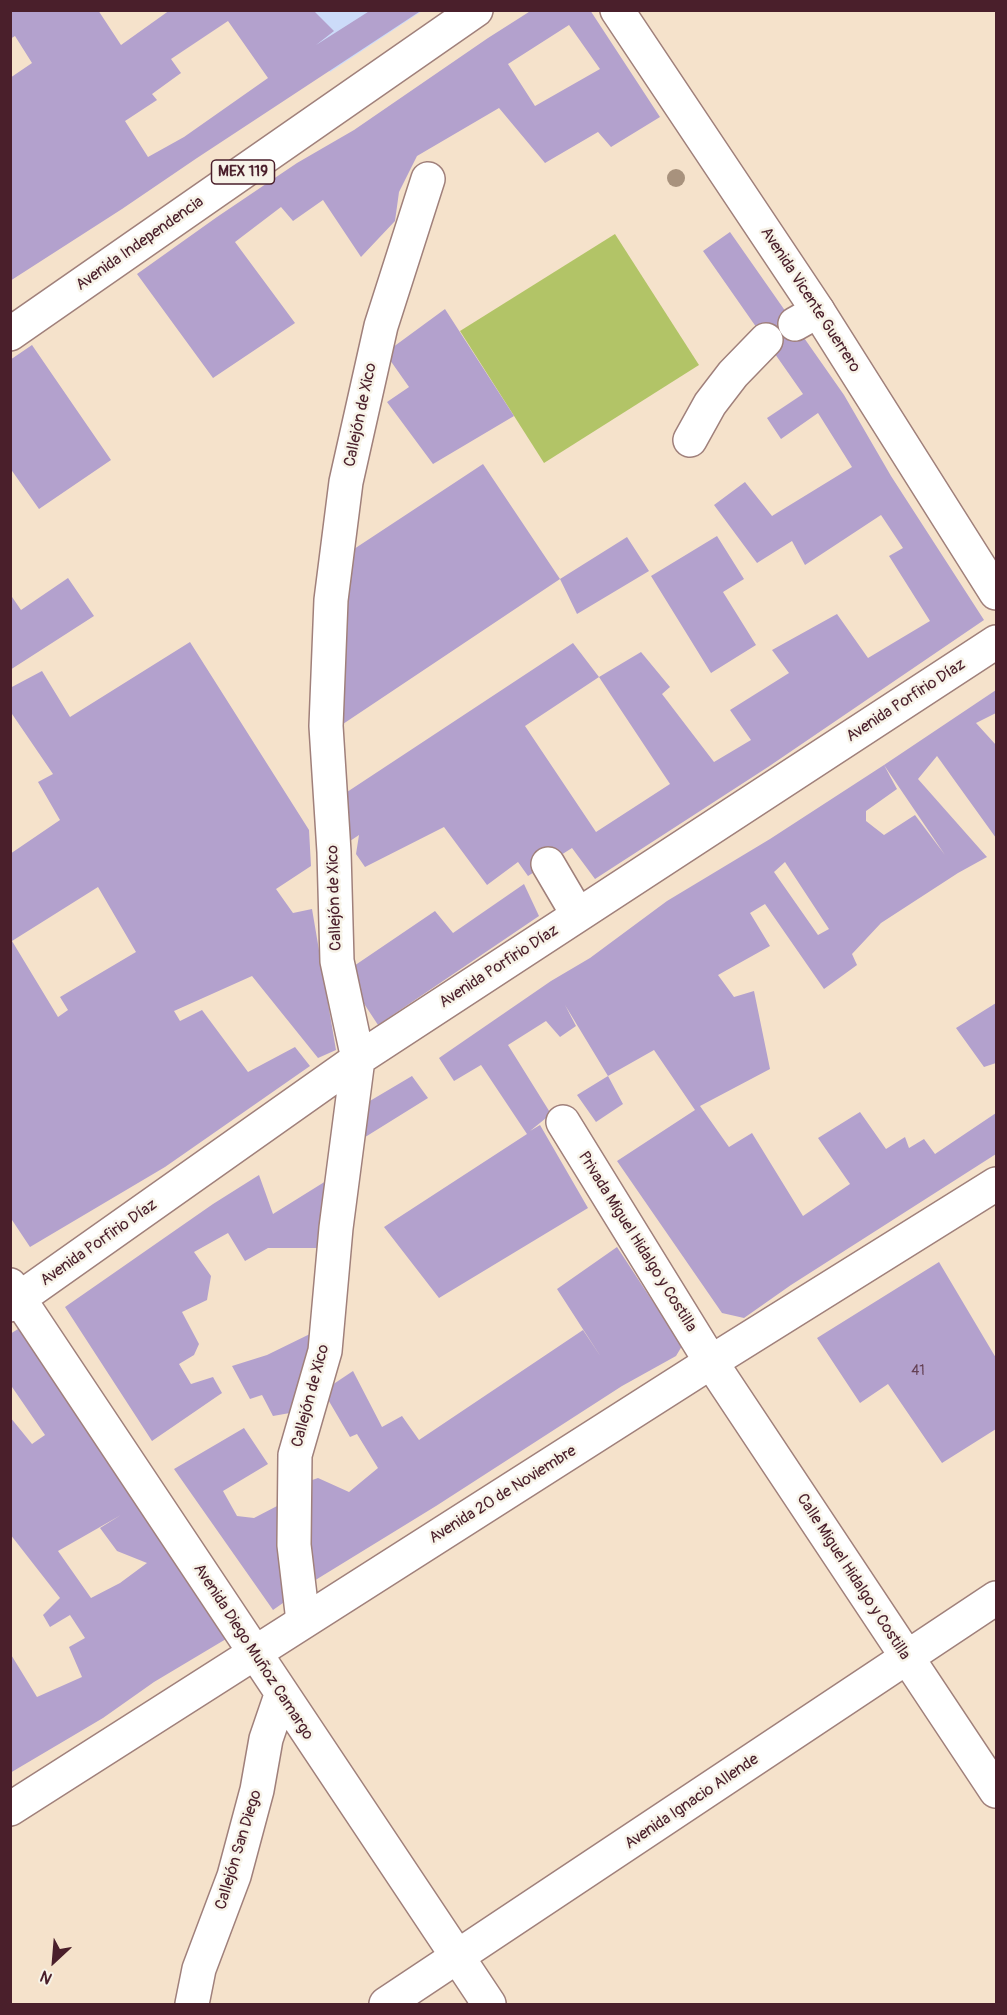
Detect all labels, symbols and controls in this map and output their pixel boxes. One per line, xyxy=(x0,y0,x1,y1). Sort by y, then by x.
road number: MEX 119 xyxy=(212,160,274,184)
street label: Avenida Independencia xyxy=(72,193,208,295)
street label: Avenida Vicente Guerrero xyxy=(756,224,864,376)
street label: Callejón de Xico xyxy=(341,361,381,469)
street label: Avenida Porfirio Díaz xyxy=(843,655,969,747)
street label: Callejón de Xico xyxy=(324,845,346,951)
street label: Avenida Porfirio Díaz xyxy=(436,921,562,1013)
street label: Privada Miguel Hidalgo y Costilla xyxy=(573,1148,701,1336)
street label: Avenida Porfirio Díaz xyxy=(37,1195,161,1291)
street label: Callejón de Xico xyxy=(288,1342,334,1450)
house number: 41 xyxy=(911,1363,925,1379)
street label: Avenida 20 de Noviembre xyxy=(426,1442,580,1548)
street label: Calle Miguel Hidalgo y Costilla xyxy=(792,1490,914,1664)
street label: Avenida Diego Muñoz Camargo xyxy=(189,1560,317,1744)
street label: Avenida Ignacio Allende xyxy=(621,1750,763,1854)
street label: Callejón San Diego xyxy=(212,1788,266,1912)
north arrow xyxy=(24,1931,84,1991)
text: N xyxy=(37,1966,55,1989)

